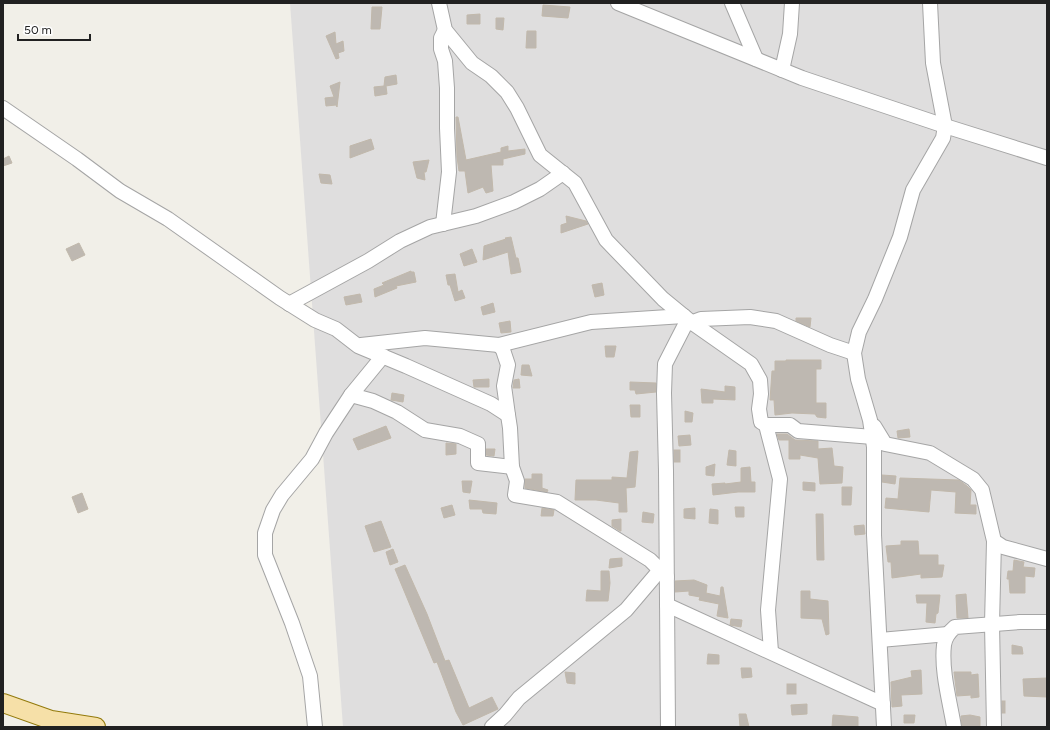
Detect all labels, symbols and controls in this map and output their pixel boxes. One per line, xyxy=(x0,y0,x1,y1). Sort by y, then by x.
scale bar xyxy=(18,16,90,42)
text: 50 m xyxy=(24,23,52,37)

